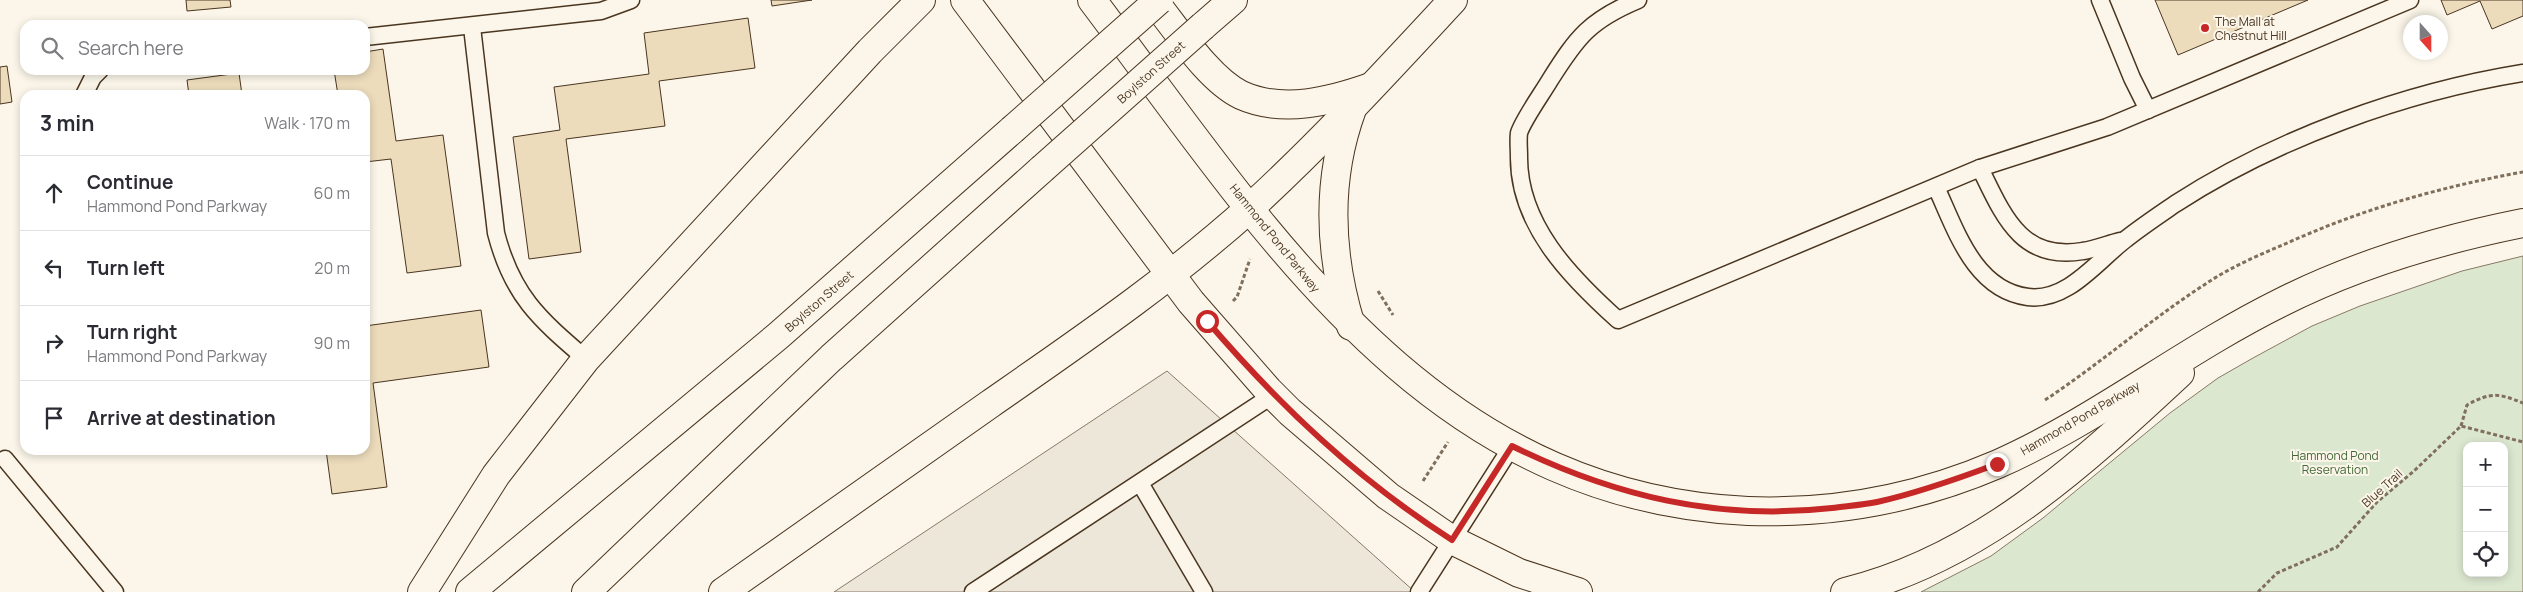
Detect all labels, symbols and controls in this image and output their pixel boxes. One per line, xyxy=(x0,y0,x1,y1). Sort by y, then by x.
place label: The Mall at Chestnut Hill xyxy=(2215,13,2287,44)
north arrow xyxy=(2403,15,2448,60)
search box xyxy=(20,20,370,75)
marker: The Mall at Chestnut Hill xyxy=(2199,22,2211,34)
icon: search xyxy=(38,34,66,62)
text: Search here xyxy=(78,35,184,61)
street label: Boylston Street xyxy=(1113,37,1189,107)
text: 3 min xyxy=(40,109,94,137)
text: Walk · 170 m xyxy=(264,112,350,134)
text: Continue xyxy=(87,169,173,195)
icon: ahead xyxy=(40,179,68,207)
street label: Hammond Pond Parkway xyxy=(1226,180,1325,296)
text: 60 m xyxy=(314,182,350,204)
text: Hammond Pond Parkway xyxy=(87,195,267,217)
icon: left xyxy=(40,254,68,282)
text: Turn left xyxy=(87,255,165,281)
text: 20 m xyxy=(314,257,350,279)
street label: Boylston Street xyxy=(781,266,857,336)
route start xyxy=(1196,310,1219,333)
text: Turn right xyxy=(87,319,177,345)
icon: right xyxy=(40,329,68,357)
text: 90 m xyxy=(314,332,350,354)
text: Hammond Pond Parkway xyxy=(87,345,267,367)
street label: Hammond Pond Parkway xyxy=(2017,377,2143,459)
icon: arrive xyxy=(40,404,68,432)
text: Arrive at destination xyxy=(87,405,276,431)
map controls xyxy=(2463,442,2508,577)
button: + xyxy=(2463,442,2508,487)
park label: Hammond Pond Reservation xyxy=(2291,447,2379,478)
route end xyxy=(1986,453,2009,476)
street label: Blue Trail xyxy=(2358,465,2406,511)
button: − xyxy=(2463,487,2508,532)
button: locate xyxy=(2463,532,2508,577)

